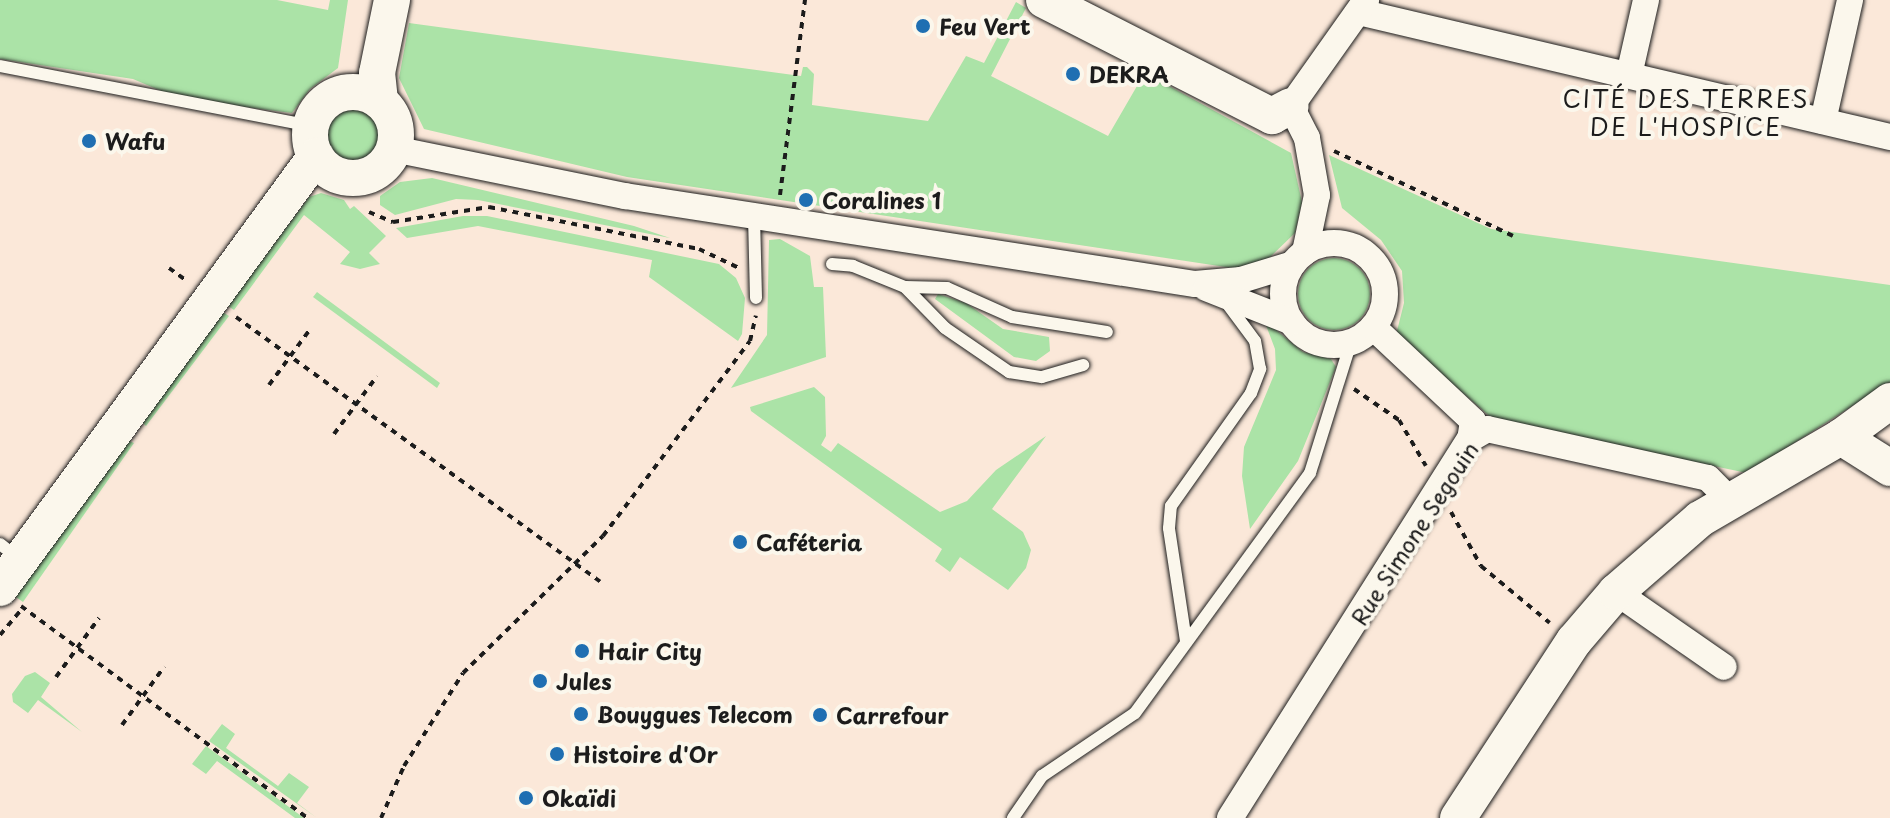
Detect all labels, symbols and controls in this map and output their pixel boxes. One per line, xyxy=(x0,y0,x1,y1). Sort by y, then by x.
place label: Feu Vert xyxy=(939,13,1030,39)
marker: Feu Vert xyxy=(914,17,932,35)
place label: DEKRA xyxy=(1089,61,1169,87)
marker: DEKRA xyxy=(1064,65,1082,83)
district label: CITÉ DES TERRES DE L'HOSPICE xyxy=(1563,85,1809,141)
place label: Wafu xyxy=(105,128,166,154)
marker: Wafu xyxy=(80,132,98,150)
place label: Coralines 1 xyxy=(822,187,943,213)
marker: Coralines 1 xyxy=(797,191,815,209)
street label: Rue Simone Segouin xyxy=(1344,436,1484,630)
place label: Caféteria xyxy=(756,529,862,555)
marker: Caféteria xyxy=(731,533,749,551)
place label: Hair City xyxy=(598,638,702,664)
marker: Hair City xyxy=(573,642,591,660)
place label: Jules xyxy=(556,668,612,694)
marker: Jules xyxy=(531,672,549,690)
place label: Bouygues Telecom xyxy=(597,701,794,727)
place label: Carrefour xyxy=(836,702,949,728)
marker: Bouygues Telecom xyxy=(572,705,590,723)
marker: Carrefour xyxy=(811,706,829,724)
place label: Histoire d'Or xyxy=(573,741,717,767)
marker: Histoire d'Or xyxy=(548,745,566,763)
place label: Okaïdi xyxy=(542,785,616,811)
marker: Okaïdi xyxy=(517,789,535,807)

